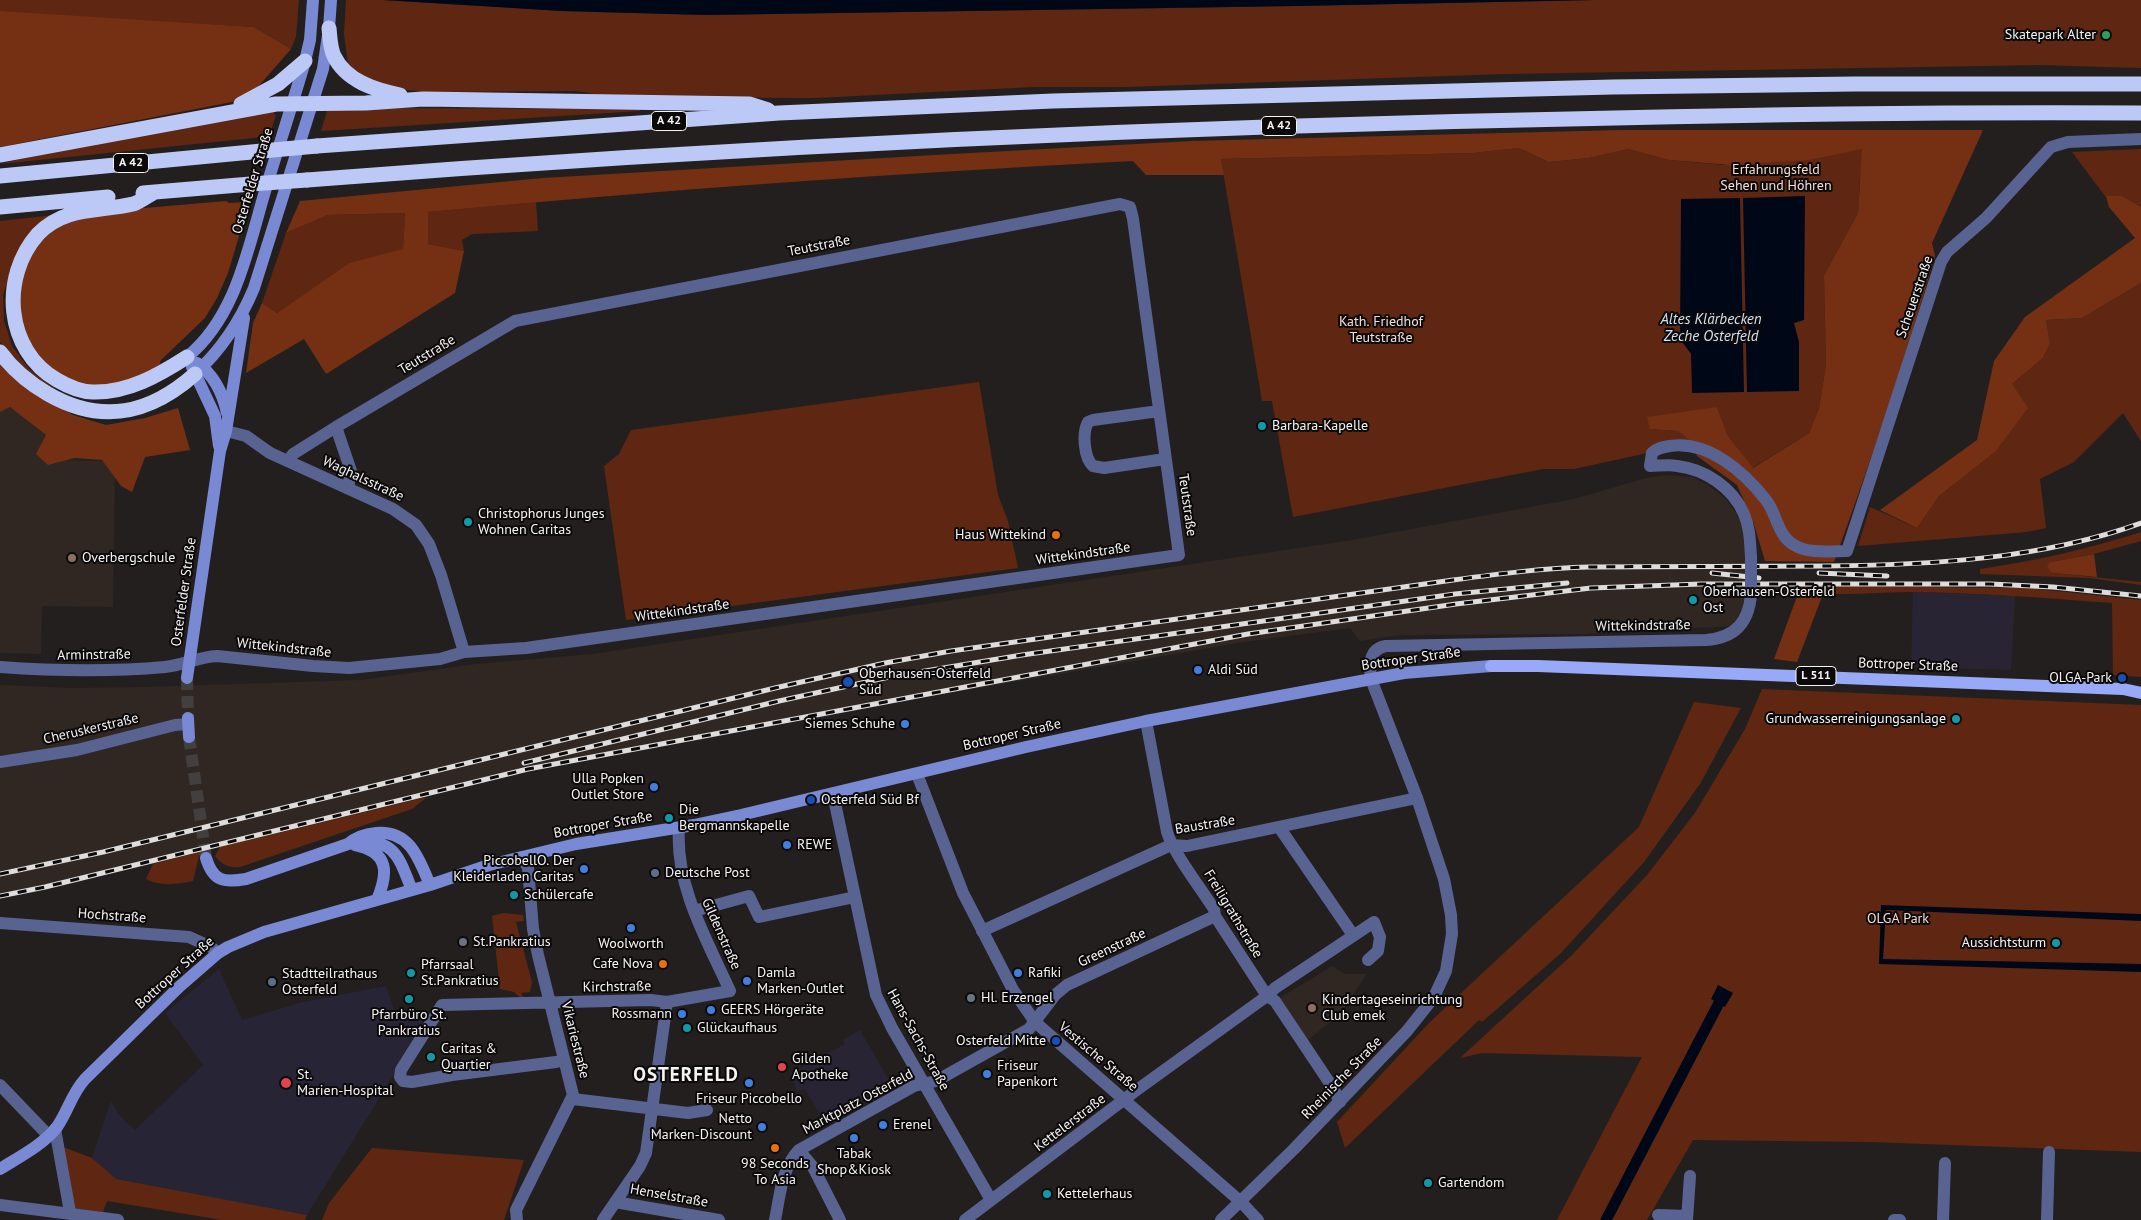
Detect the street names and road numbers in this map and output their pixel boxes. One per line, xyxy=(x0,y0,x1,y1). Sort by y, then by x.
road number: A 42 xyxy=(652,112,686,130)
road number: A 42 xyxy=(1262,116,1296,136)
street label: Osterfelder Straße xyxy=(229,126,277,236)
road number: A 42 xyxy=(114,154,148,172)
street label: Teutstraße xyxy=(786,232,852,260)
street label: Scheuerstraße xyxy=(1893,254,1937,340)
street label: Teutstraße xyxy=(396,332,458,378)
street label: Waghalsstraße xyxy=(320,453,406,505)
street label: Teutstraße xyxy=(1174,473,1200,537)
street label: Osterfelder Straße xyxy=(168,536,200,648)
street label: Wittekindstraße xyxy=(1035,539,1131,569)
street label: Wittekindstraße xyxy=(634,596,730,626)
street label: Wittekindstraße xyxy=(1595,617,1691,635)
street label: Wittekindstraße xyxy=(236,635,332,661)
street label: Bottroper Straße xyxy=(1360,644,1462,674)
street label: Arminstraße xyxy=(57,646,131,664)
street label: Bottroper Straße xyxy=(1858,655,1958,675)
road number: L 511 xyxy=(1796,666,1836,686)
street label: Cheruskerstraße xyxy=(42,710,140,748)
street label: Bottroper Straße xyxy=(961,716,1063,754)
street label: Bottroper Straße xyxy=(552,808,654,842)
street label: Baustraße xyxy=(1174,812,1236,838)
street label: Freiligrathstraße xyxy=(1200,867,1266,961)
street label: Gildenstraße xyxy=(698,896,744,972)
street label: Hochstraße xyxy=(77,905,147,927)
street label: Greenstraße xyxy=(1075,925,1149,971)
street label: Bottroper Straße xyxy=(132,933,218,1013)
street label: Kirchstraße xyxy=(582,978,652,996)
street label: Hans-Sachs-Straße xyxy=(883,986,953,1094)
street label: Vikariestraße xyxy=(557,1000,593,1080)
street label: Vestische Straße xyxy=(1055,1019,1141,1095)
street label: Rheinische Straße xyxy=(1298,1033,1386,1123)
street label: Marktplatz Osterfeld xyxy=(800,1066,916,1138)
street label: Kettelerstraße xyxy=(1031,1091,1109,1155)
street label: Henselstraße xyxy=(629,1181,709,1211)

